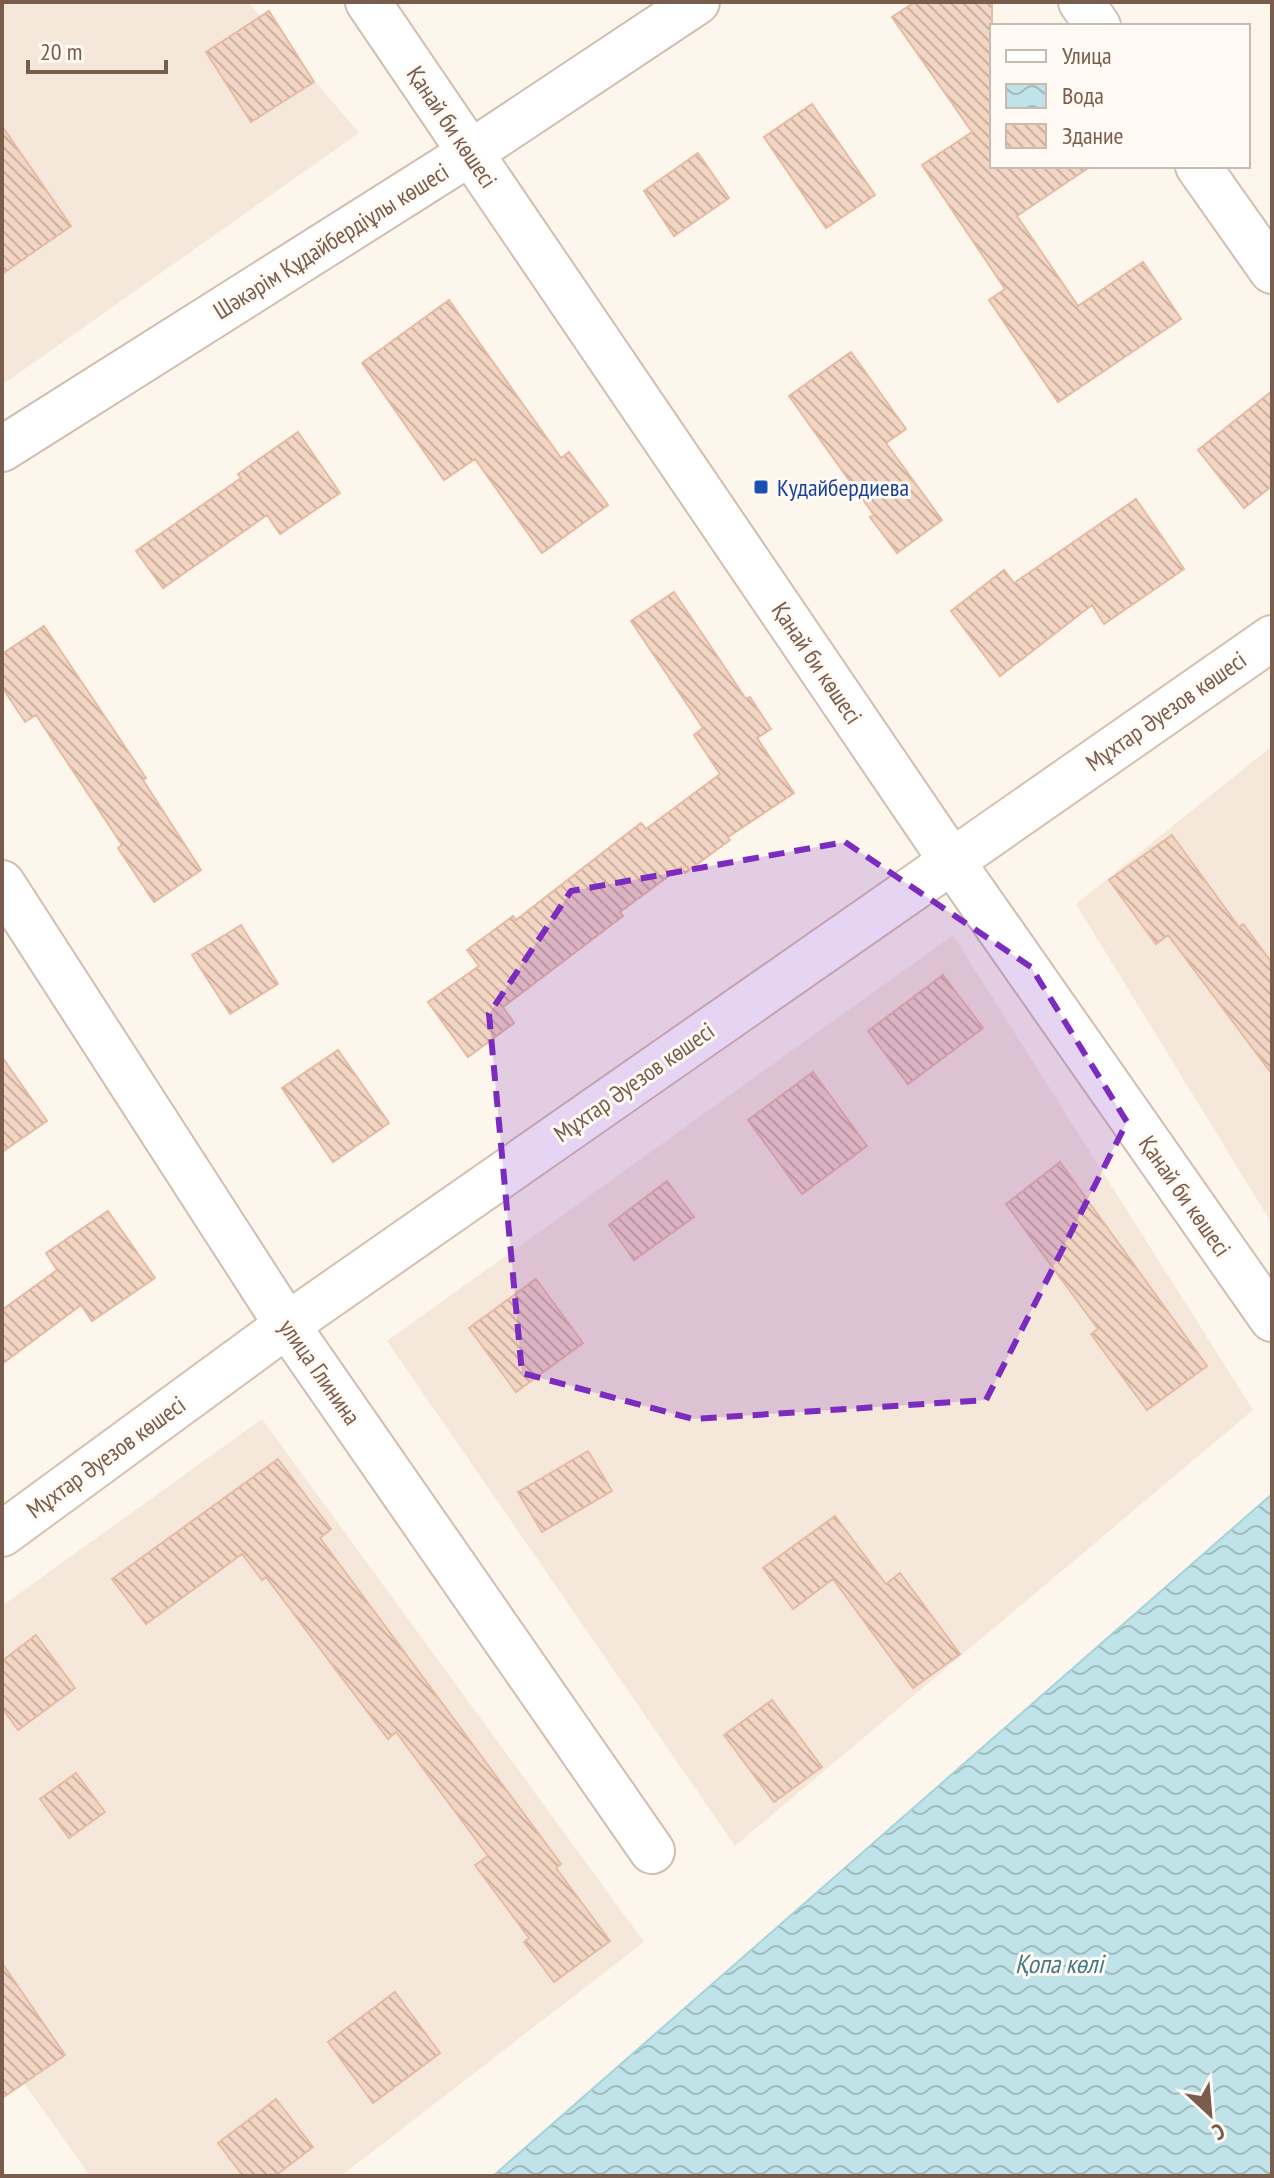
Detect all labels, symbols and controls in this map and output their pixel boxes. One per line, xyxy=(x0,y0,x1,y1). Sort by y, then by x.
scale bar xyxy=(28,24,166,74)
legend xyxy=(990,24,1250,168)
text: 20 m xyxy=(40,36,82,67)
text: Улица xyxy=(1062,40,1112,71)
street label: Қанай би көшесі xyxy=(400,60,504,194)
text: Вода xyxy=(1062,80,1104,111)
text: Здание xyxy=(1062,120,1123,151)
street label: Шәкәрім Құдайбердіұлы көшесі xyxy=(207,156,455,326)
place label: Кудайбердиева xyxy=(777,472,909,503)
marker: Кудайбердиева xyxy=(752,478,770,496)
street label: Қанай би көшесі xyxy=(765,596,869,730)
street label: Мұхтар Әуезов көшесі xyxy=(1080,644,1252,778)
street label: Мұхтар Әуезов көшесі xyxy=(548,1015,720,1149)
street label: Қанай би көшесі xyxy=(1132,1130,1238,1262)
street label: улица Глинина xyxy=(272,1313,368,1431)
street label: Мұхтар Әуезов көшесі xyxy=(20,1389,192,1525)
water label: Қопа көлі xyxy=(1015,1947,1106,1980)
north arrow xyxy=(1170,2074,1250,2154)
text: С xyxy=(1208,2117,1229,2147)

